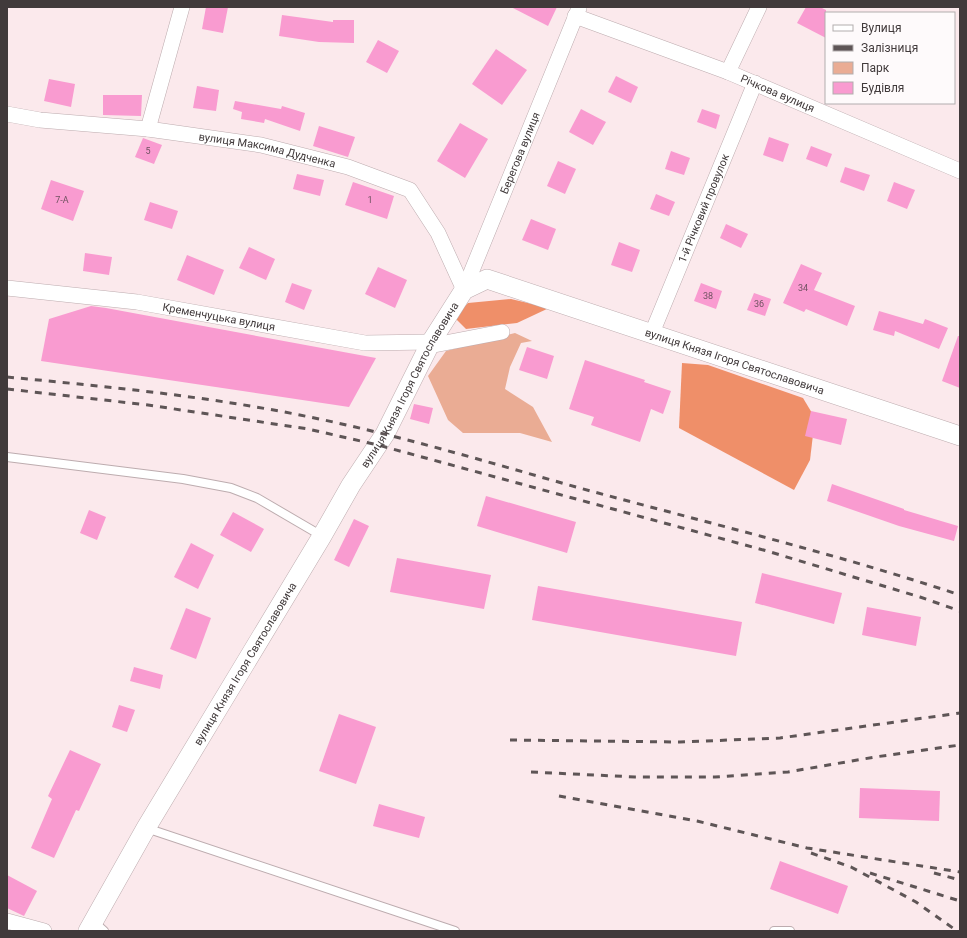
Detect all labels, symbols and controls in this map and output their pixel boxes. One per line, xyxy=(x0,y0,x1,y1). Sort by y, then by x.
legend xyxy=(825,12,955,104)
text: Вулиця xyxy=(861,21,902,35)
text: Залізниця xyxy=(861,41,918,55)
text: Парк xyxy=(861,61,890,75)
street label: Річкова вулиця xyxy=(739,72,817,115)
text: Будівля xyxy=(861,81,904,95)
street label: Берегова вулиця xyxy=(497,110,542,196)
street label: вулиця Максима Дудченка xyxy=(198,130,337,170)
house number: 5 xyxy=(145,146,151,156)
street label: 1-й Річковий провулок xyxy=(675,152,732,264)
house number: 7-А xyxy=(55,195,69,205)
house number: 1 xyxy=(367,195,373,205)
house number: 34 xyxy=(798,283,808,293)
house number: 38 xyxy=(703,291,713,301)
house number: 36 xyxy=(754,299,764,309)
street label: Кременчуцька вулиця xyxy=(162,300,276,333)
street label: вулиця Князя Ігоря Святославовича xyxy=(358,300,461,470)
street label: вулиця Князя Ігоря Святославовича xyxy=(643,325,826,397)
street label: вулиця Князя Ігоря Святославовича xyxy=(191,580,299,748)

